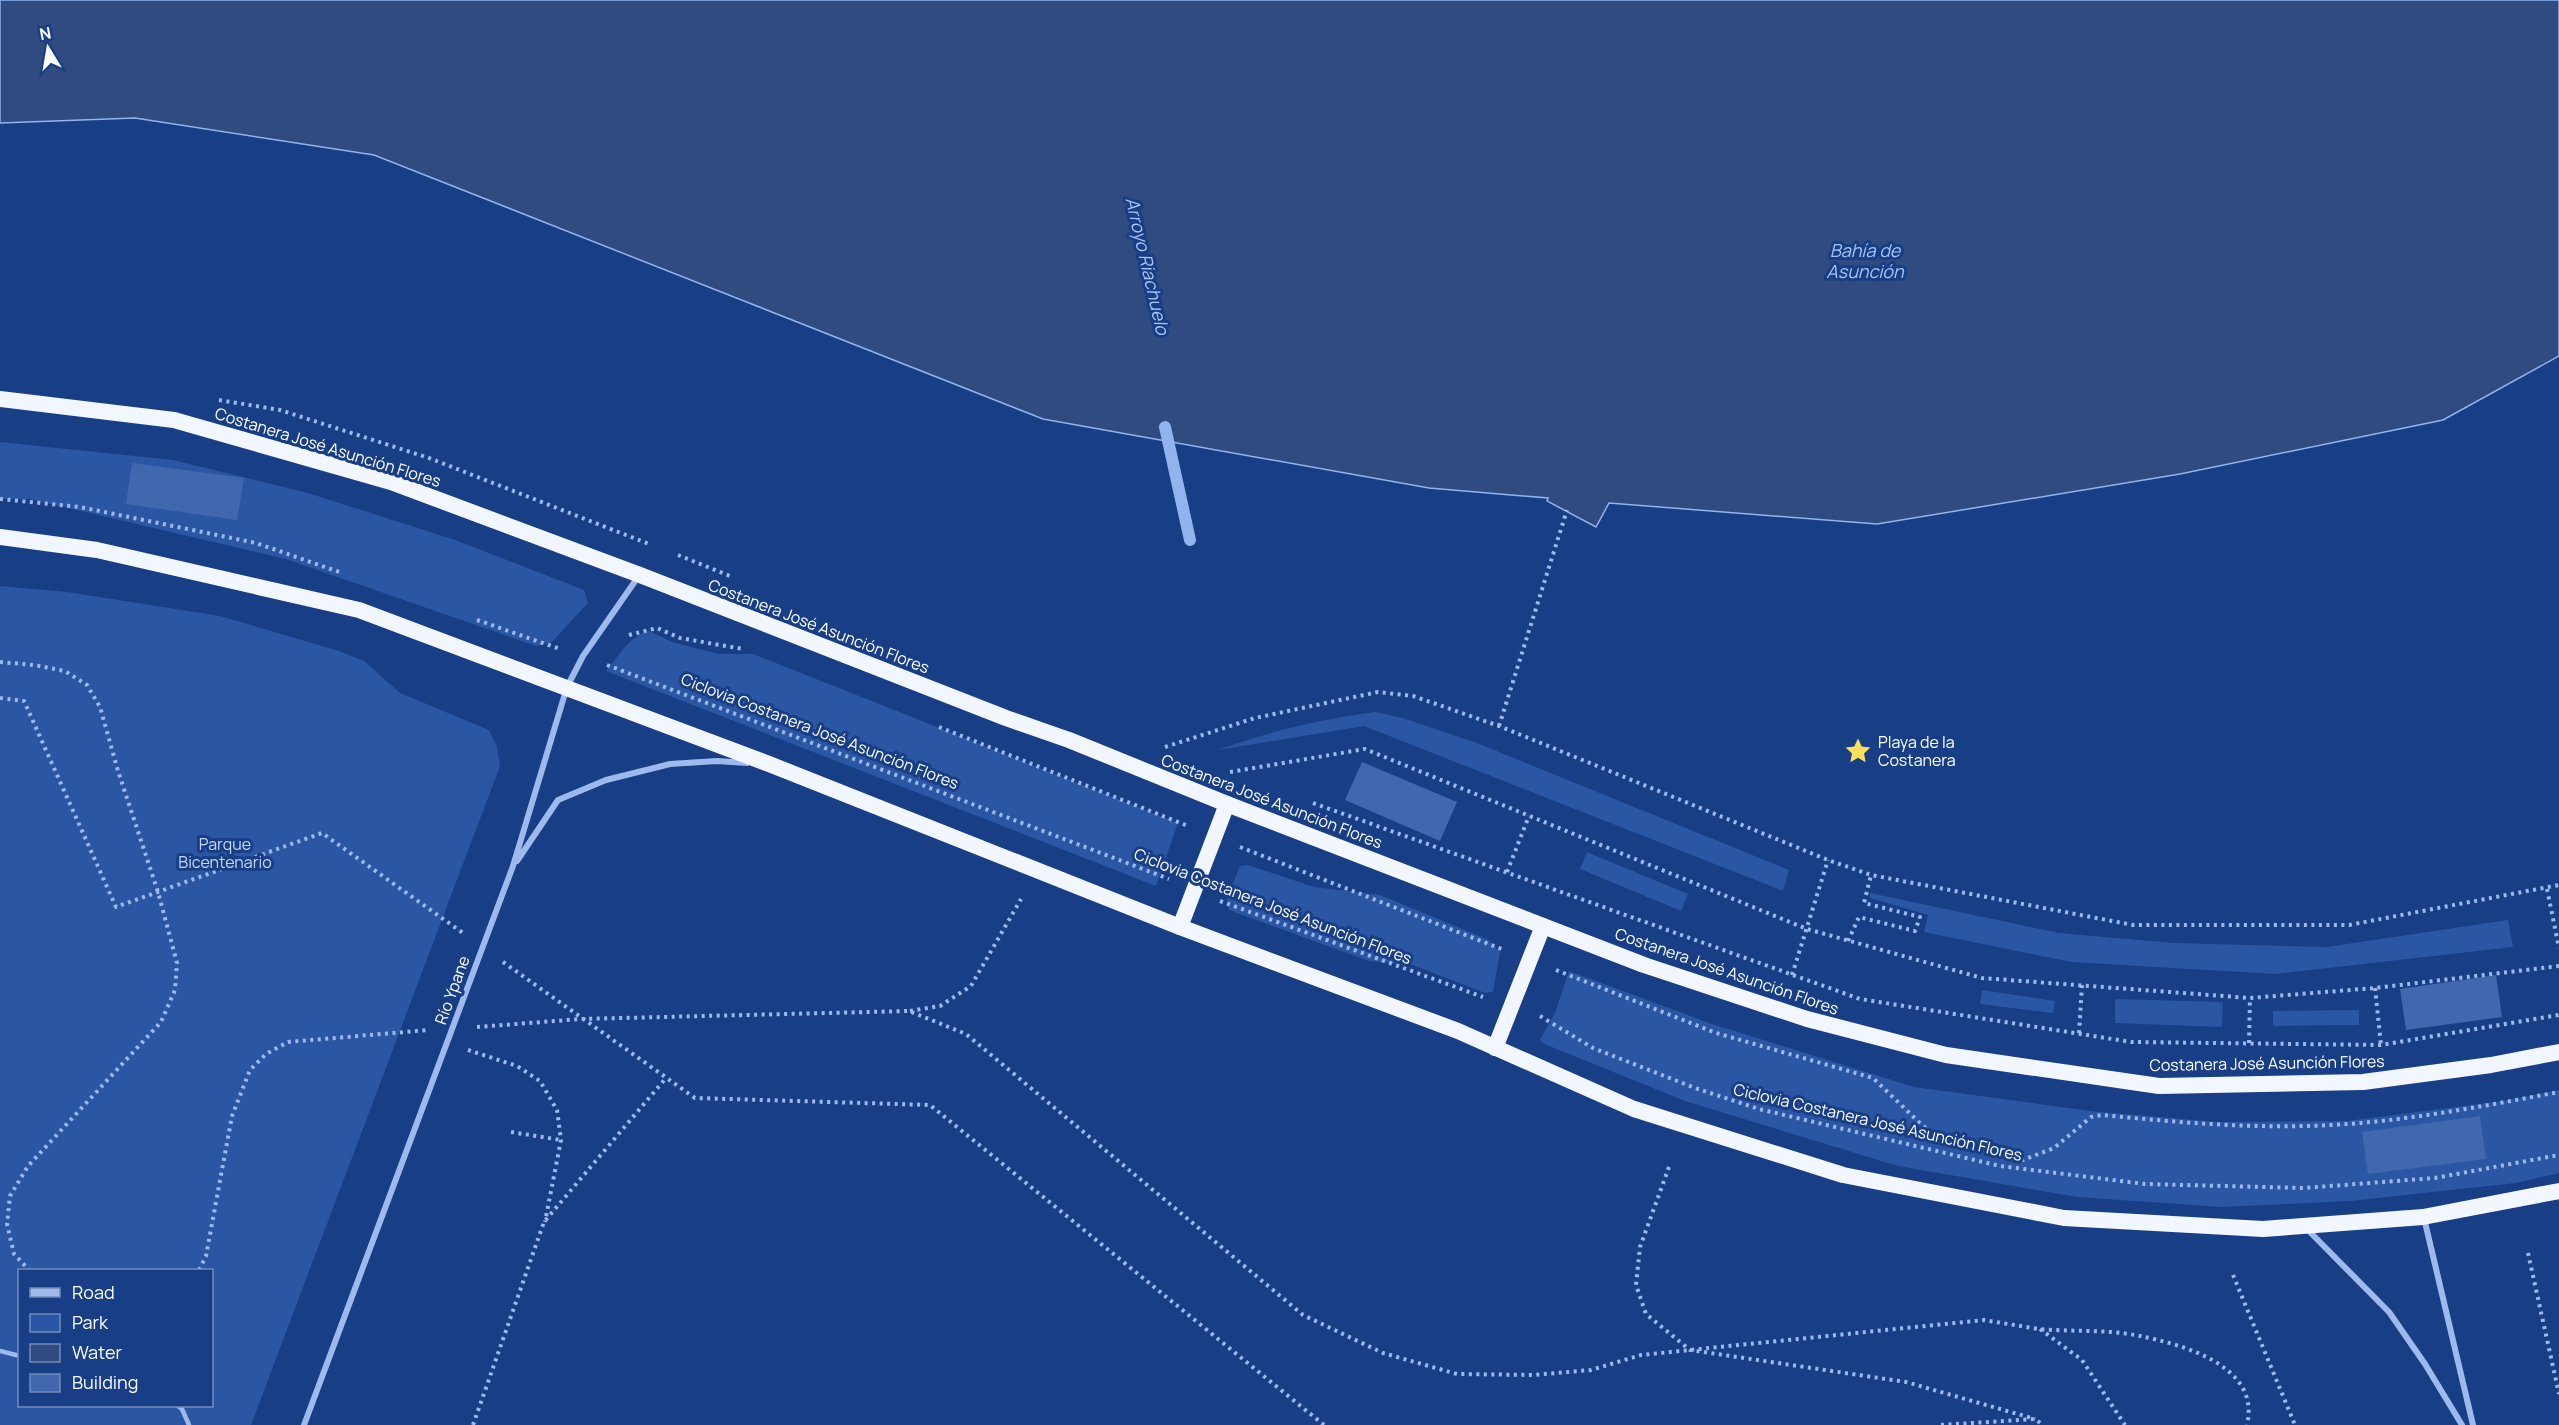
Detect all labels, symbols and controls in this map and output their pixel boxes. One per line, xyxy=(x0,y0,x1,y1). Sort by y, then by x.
north arrow xyxy=(18,18,78,78)
text: N xyxy=(37,21,53,45)
water label: Arroyo Riachuelo xyxy=(1121,195,1176,338)
water label: Bahía de Asunción xyxy=(1826,238,1905,283)
street label: Costanera José Asunción Flores xyxy=(212,402,444,492)
street label: Costanera José Asunción Flores xyxy=(705,574,933,678)
street label: Ciclovia Costanera José Asunción Flores xyxy=(678,668,962,794)
place label: Playa de la Costanera xyxy=(1878,731,1956,771)
place icon: Playa de la Costanera xyxy=(1843,736,1873,766)
street label: Costanera José Asunción Flores xyxy=(1158,749,1386,853)
park label: Parque Bicentenario xyxy=(178,833,272,873)
street label: Ciclovia Costanera José Asunción Flores xyxy=(1131,843,1415,969)
street label: Costanera José Asunción Flores xyxy=(1612,922,1842,1020)
street label: Río Ypane xyxy=(429,953,475,1027)
street label: Costanera José Asunción Flores xyxy=(2149,1050,2385,1076)
street label: Ciclovia Costanera José Asunción Flores xyxy=(1731,1078,2025,1166)
legend xyxy=(18,1269,213,1407)
text: Road xyxy=(72,1280,115,1304)
text: Park xyxy=(72,1310,109,1334)
text: Water xyxy=(72,1340,122,1364)
text: Building xyxy=(72,1370,138,1394)

